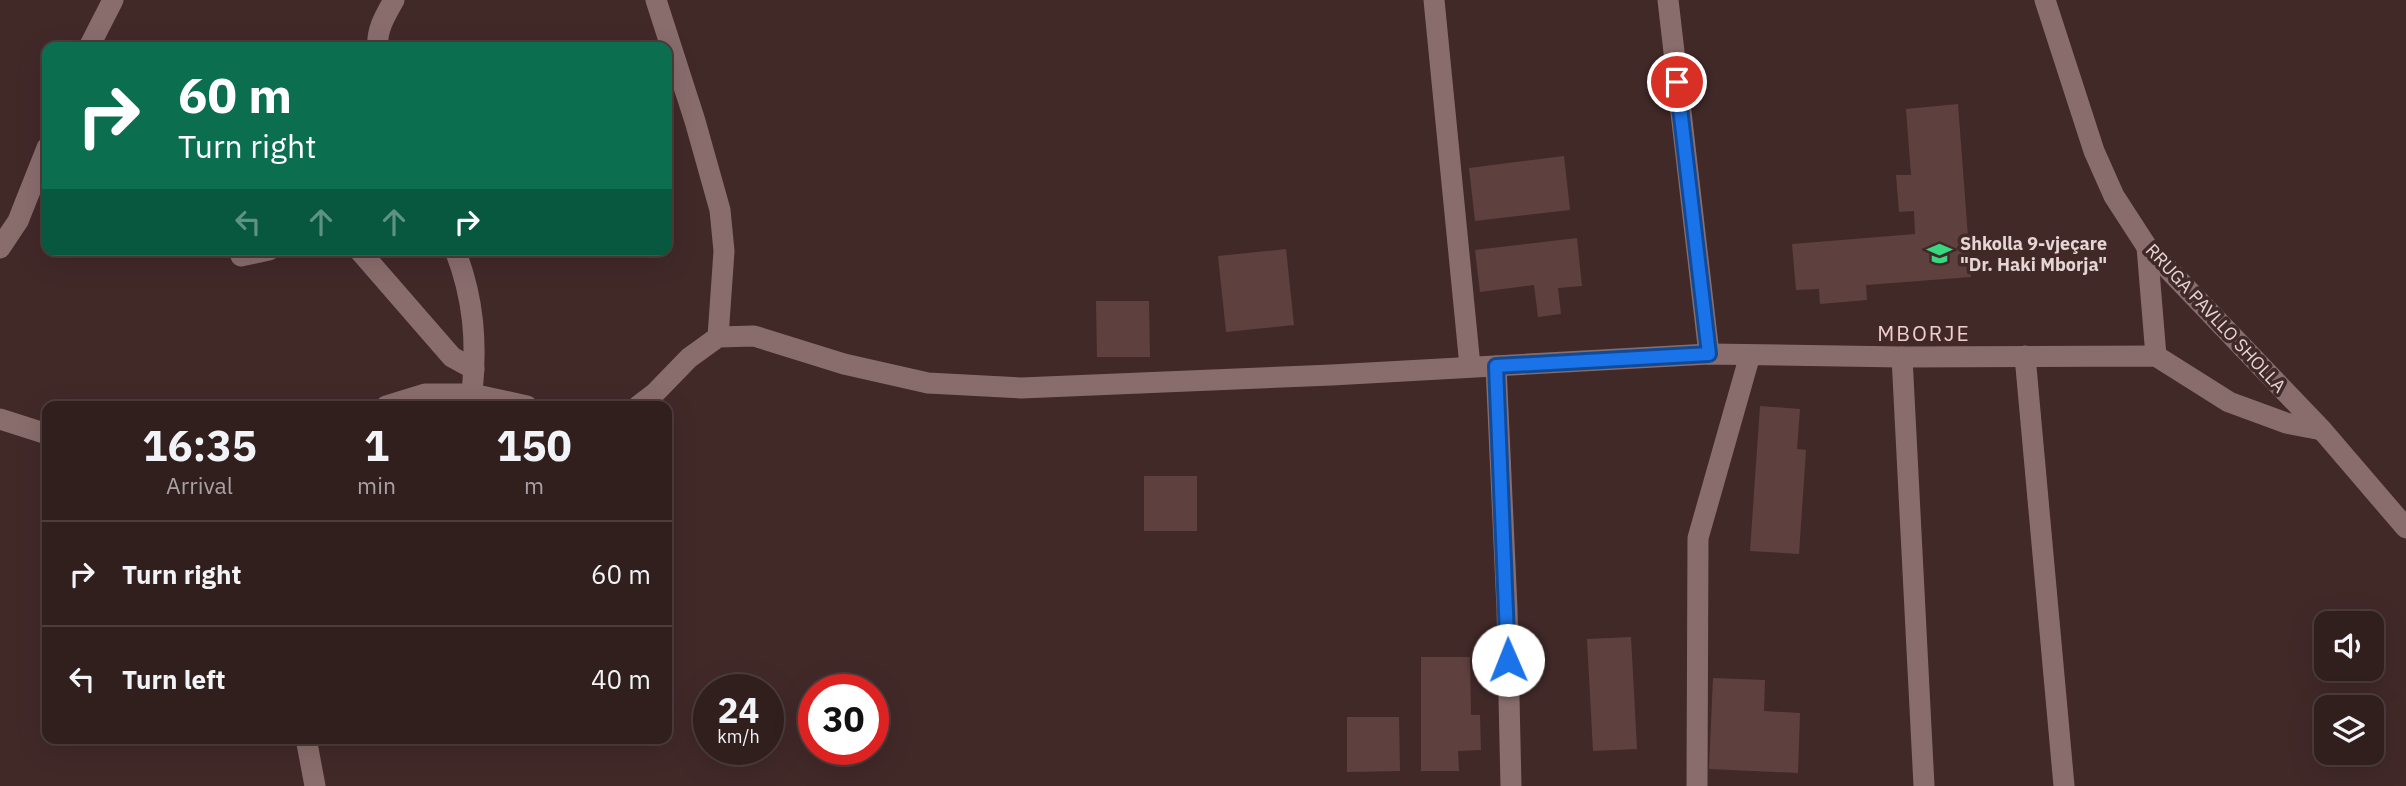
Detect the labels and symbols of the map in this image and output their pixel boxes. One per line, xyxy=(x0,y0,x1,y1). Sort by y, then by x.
pin xyxy=(1647,52,1707,112)
place label: Shkolla 9-vjeçare "Dr. Haki Mborja" xyxy=(1960,232,2107,276)
school or university icon: Shkolla 9-vjeçare "Dr. Haki Mborja" xyxy=(1926,239,1954,267)
street label: RRUGA PAVLLO SHOLLA xyxy=(2141,239,2291,398)
district label: MBORJE xyxy=(1877,319,1971,347)
position arrow xyxy=(1471,623,1545,697)
speed limit sign: 30 xyxy=(798,674,889,765)

